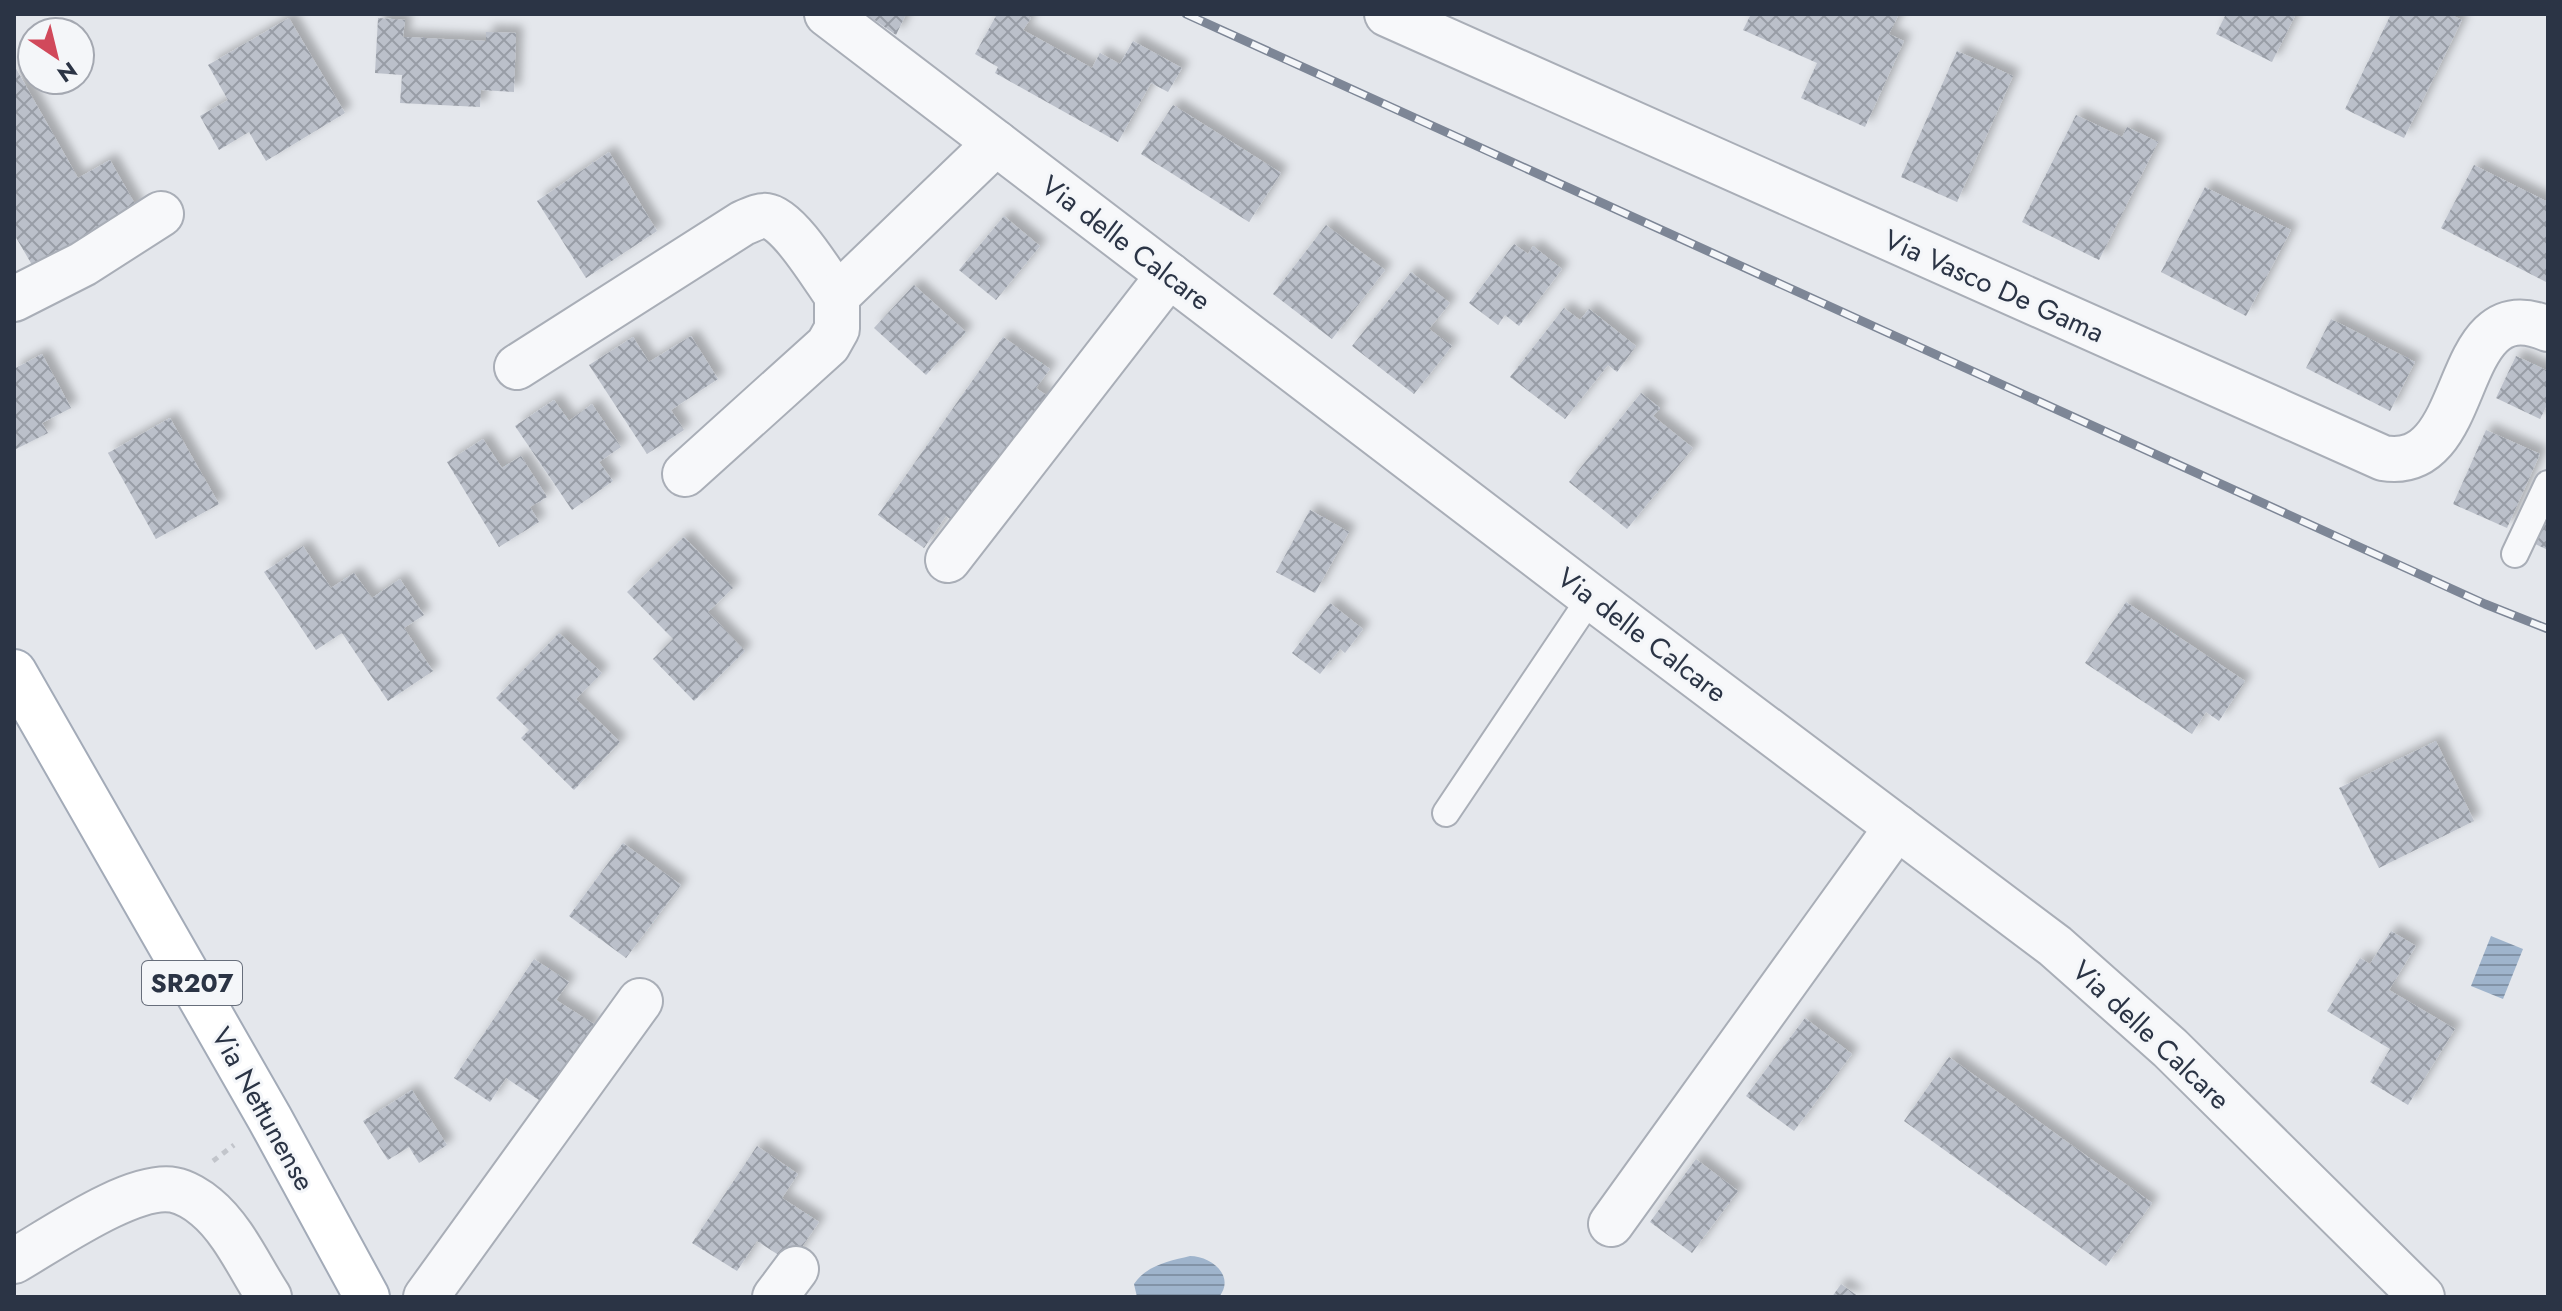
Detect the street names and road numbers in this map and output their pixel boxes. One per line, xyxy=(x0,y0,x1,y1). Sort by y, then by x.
street label: Via delle Calcare xyxy=(1032,165,1220,321)
street label: Via Vasco De Gama xyxy=(1877,219,2111,353)
street label: Via delle Calcare xyxy=(1548,557,1736,713)
street label: Via delle Calcare xyxy=(2063,951,2239,1119)
road number: SR207 xyxy=(142,961,242,1005)
street label: Via Nettunense xyxy=(201,1020,325,1198)

